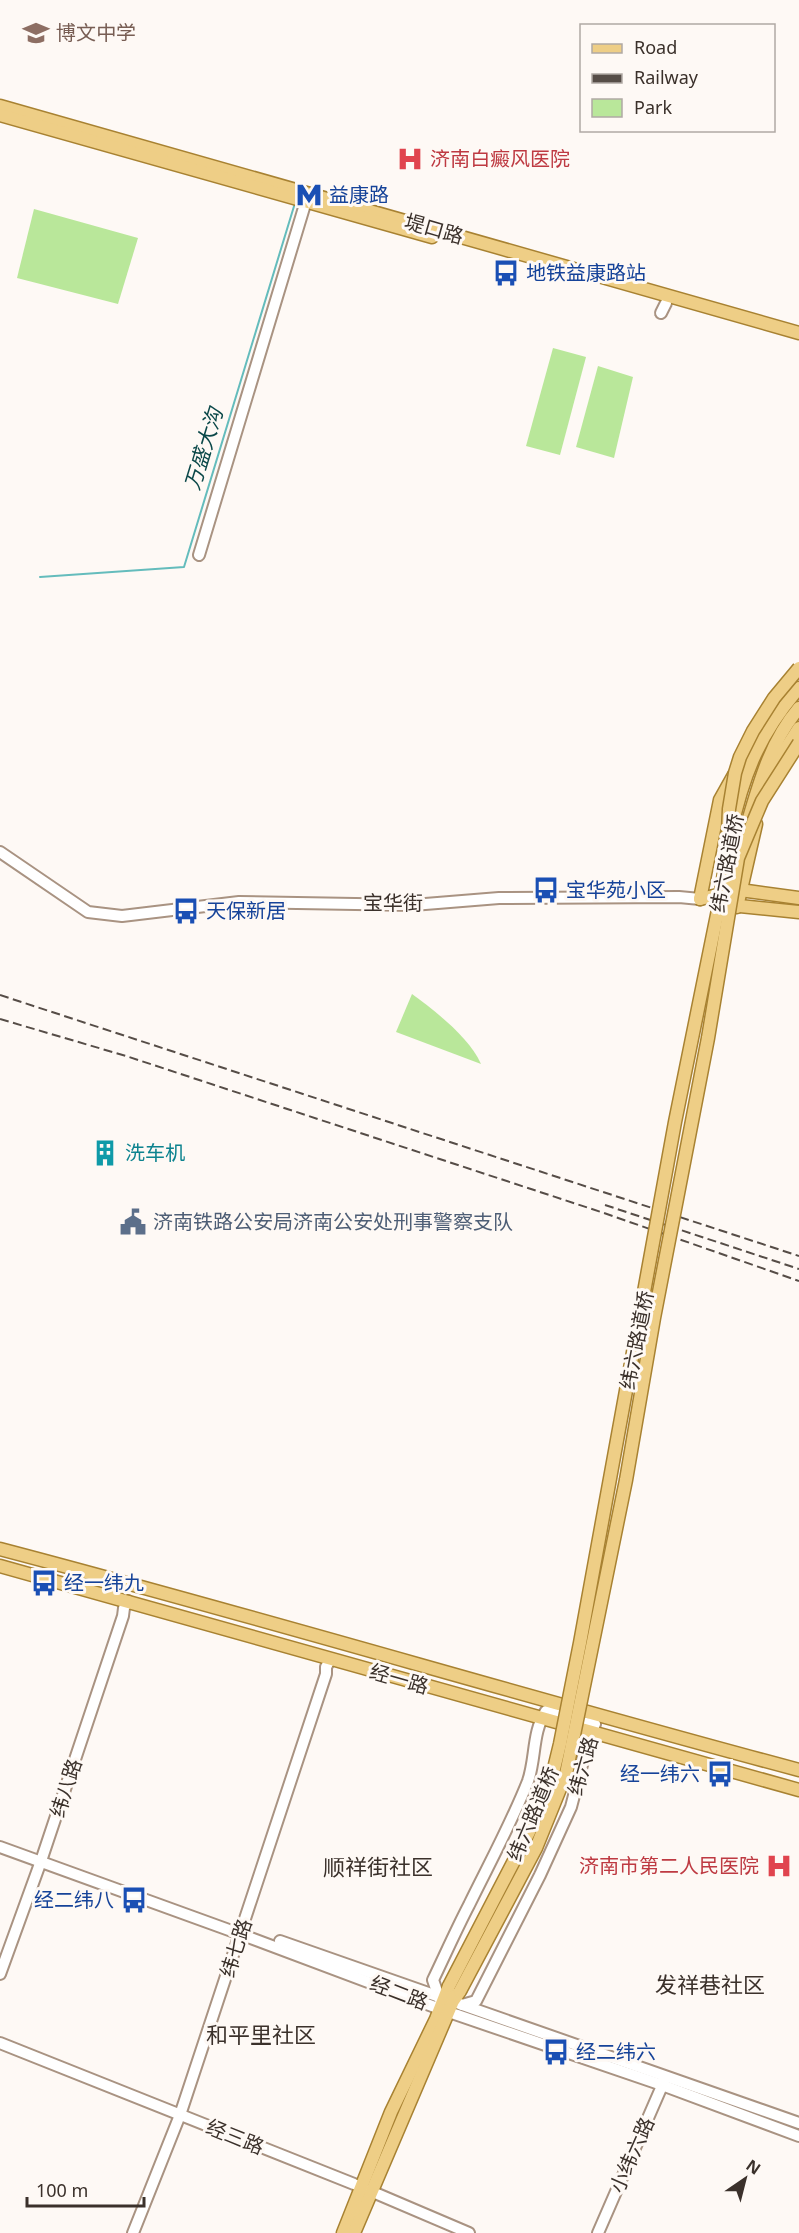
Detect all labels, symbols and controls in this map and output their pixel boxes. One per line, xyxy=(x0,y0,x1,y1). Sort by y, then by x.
school or university icon: 博文中学 xyxy=(21,18,51,48)
place label: 博文中学 xyxy=(56,19,136,46)
legend xyxy=(580,24,775,132)
text: Road xyxy=(634,35,677,59)
text: Railway xyxy=(634,65,699,89)
text: Park xyxy=(634,95,672,119)
hospital icon: 济南白癜风医院 xyxy=(395,144,425,174)
place label: 济南白癜风医院 xyxy=(430,145,570,172)
metro station icon: 益康路 xyxy=(294,180,324,210)
place label: 益康路 xyxy=(329,181,389,208)
street label: 堤口路 xyxy=(402,207,467,250)
bus stop icon: 地铁益康路站 xyxy=(491,258,521,288)
place label: 地铁益康路站 xyxy=(526,259,646,286)
water label: 万盛大沟 xyxy=(177,403,229,493)
street label: 纬六路道桥 xyxy=(704,811,749,915)
bus stop icon: 宝华苑小区 xyxy=(531,875,561,905)
place label: 宝华苑小区 xyxy=(566,876,666,903)
street label: 宝华街 xyxy=(363,889,423,916)
bus stop icon: 天保新居 xyxy=(171,896,201,926)
place label: 天保新居 xyxy=(206,897,286,924)
building icon: 洗车机 xyxy=(90,1138,120,1168)
place label: 洗车机 xyxy=(125,1139,185,1166)
public building icon: 济南铁路公安局济南公安处刑事警察支队 xyxy=(118,1207,148,1237)
place label: 济南铁路公安局济南公安处刑事警察支队 xyxy=(153,1208,513,1235)
street label: 纬六路道桥 xyxy=(614,1288,659,1392)
bus stop icon: 经一纬九 xyxy=(29,1568,59,1598)
place label: 经一纬九 xyxy=(64,1569,144,1596)
street label: 经一路 xyxy=(367,1657,432,1700)
street label: 纬六路 xyxy=(561,1733,604,1798)
street label: 纬八路 xyxy=(43,1755,88,1821)
bus stop icon: 经一纬六 xyxy=(705,1759,735,1789)
place label: 经一纬六 xyxy=(620,1760,700,1787)
street label: 纬六路道桥 xyxy=(501,1763,565,1865)
district label: 顺祥街社区 xyxy=(323,1851,433,1881)
hospital icon: 济南市第二人民医院 xyxy=(764,1851,794,1881)
place label: 济南市第二人民医院 xyxy=(579,1852,759,1879)
bus stop icon: 经二纬八 xyxy=(119,1885,149,1915)
place label: 经二纬八 xyxy=(34,1886,114,1913)
street label: 纬七路 xyxy=(213,1915,258,1981)
street label: 经二路 xyxy=(366,1969,432,2016)
district label: 发祥巷社区 xyxy=(655,1969,765,1999)
district label: 和平里社区 xyxy=(206,2019,316,2049)
bus stop icon: 经二纬六 xyxy=(541,2037,571,2067)
place label: 经二纬六 xyxy=(576,2038,656,2065)
street label: 经三路 xyxy=(202,2113,268,2160)
street label: 小纬六路 xyxy=(603,2113,660,2197)
north arrow xyxy=(715,2149,775,2209)
text: N xyxy=(742,2154,765,2179)
scale bar xyxy=(27,2170,144,2208)
text: 100 m xyxy=(36,2178,88,2202)

